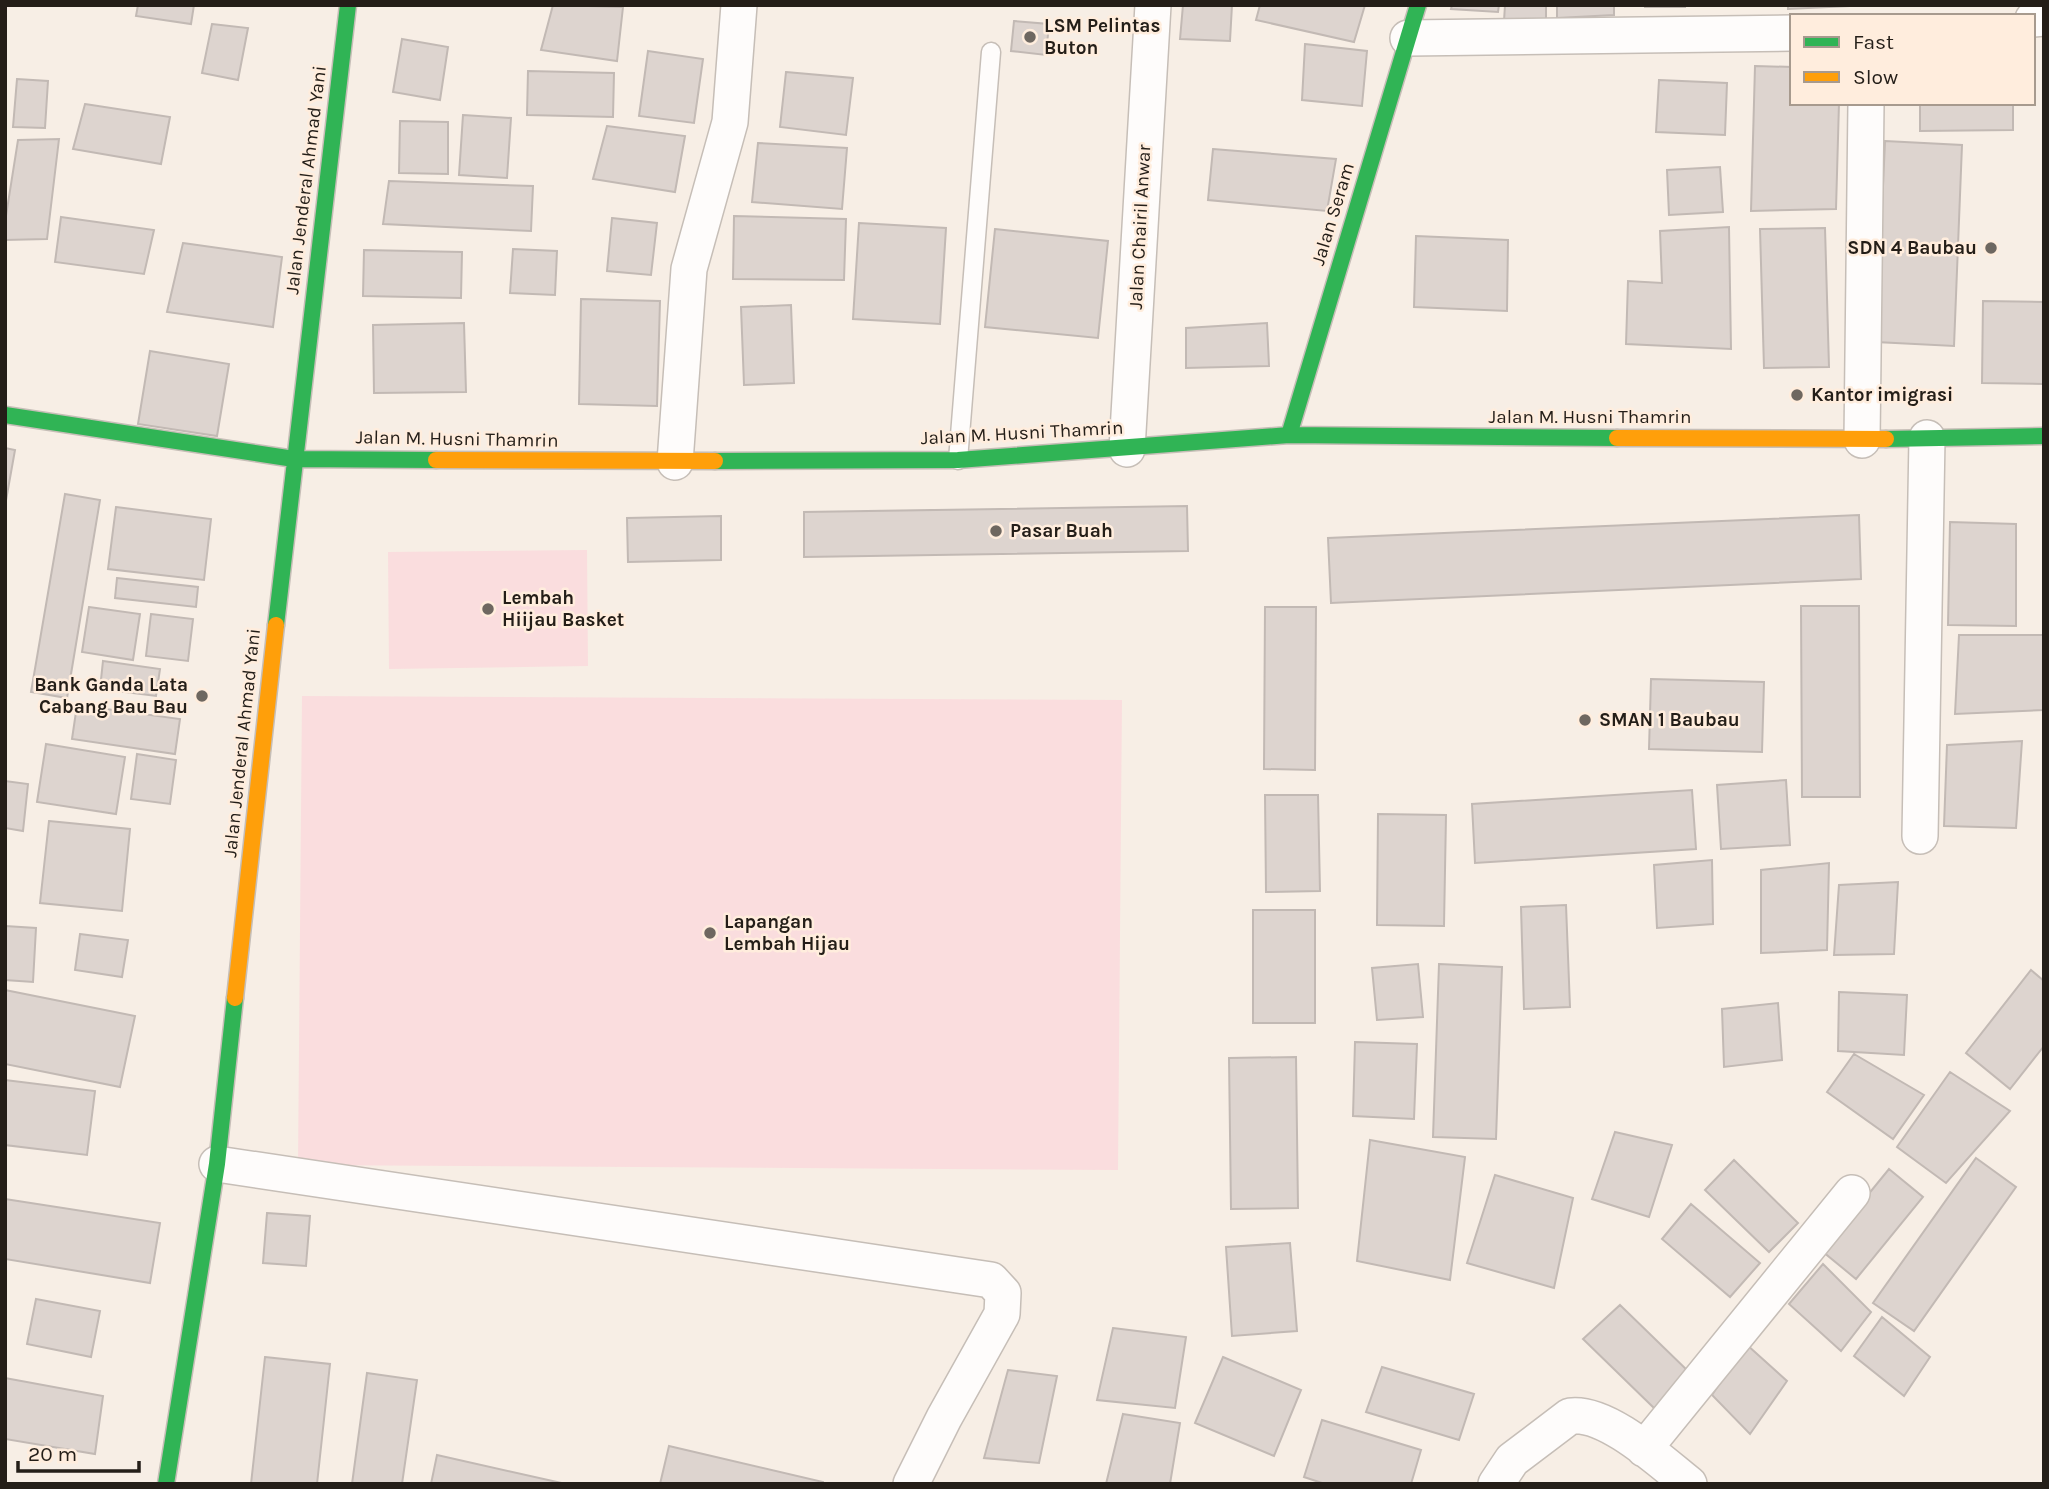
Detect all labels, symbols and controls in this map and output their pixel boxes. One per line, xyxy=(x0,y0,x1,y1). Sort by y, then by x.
legend xyxy=(1790,14,2035,105)
place label: LSM Pelintas Buton xyxy=(1044,15,1161,59)
marker: LSM Pelintas Buton xyxy=(1022,29,1038,45)
text: Fast xyxy=(1853,30,1894,54)
street label: Jalan Jenderal Ahmad Yani xyxy=(281,64,331,296)
text: Slow xyxy=(1853,65,1898,89)
street label: Jalan Chairil Anwar xyxy=(1125,144,1155,310)
street label: Jalan Seram xyxy=(1307,160,1359,268)
place label: SDN 4 Baubau xyxy=(1847,237,1977,259)
marker: SDN 4 Baubau xyxy=(1983,240,1999,256)
place label: Kantor imigrasi xyxy=(1811,384,1953,406)
marker: Kantor imigrasi xyxy=(1789,387,1805,403)
street label: Jalan M. Husni Thamrin xyxy=(1489,406,1691,428)
street label: Jalan M. Husni Thamrin xyxy=(920,417,1124,449)
street label: Jalan M. Husni Thamrin xyxy=(355,426,559,452)
place label: Pasar Buah xyxy=(1010,520,1113,542)
marker: Pasar Buah xyxy=(988,523,1004,539)
place label: Lembah Hiijau Basket xyxy=(502,587,624,631)
marker: Lembah Hiijau Basket xyxy=(480,601,496,617)
street label: Jalan Jenderal Ahmad Yani xyxy=(219,627,265,859)
place label: Bank Ganda Lata Cabang Bau Bau xyxy=(34,674,188,718)
marker: Bank Ganda Lata Cabang Bau Bau xyxy=(194,688,210,704)
place label: SMAN 1 Baubau xyxy=(1599,709,1740,731)
marker: SMAN 1 Baubau xyxy=(1577,712,1593,728)
place label: Lapangan Lembah Hijau xyxy=(724,911,850,955)
marker: Lapangan Lembah Hijau xyxy=(702,925,718,941)
scale bar xyxy=(18,1430,138,1474)
text: 20 m xyxy=(28,1442,77,1466)

